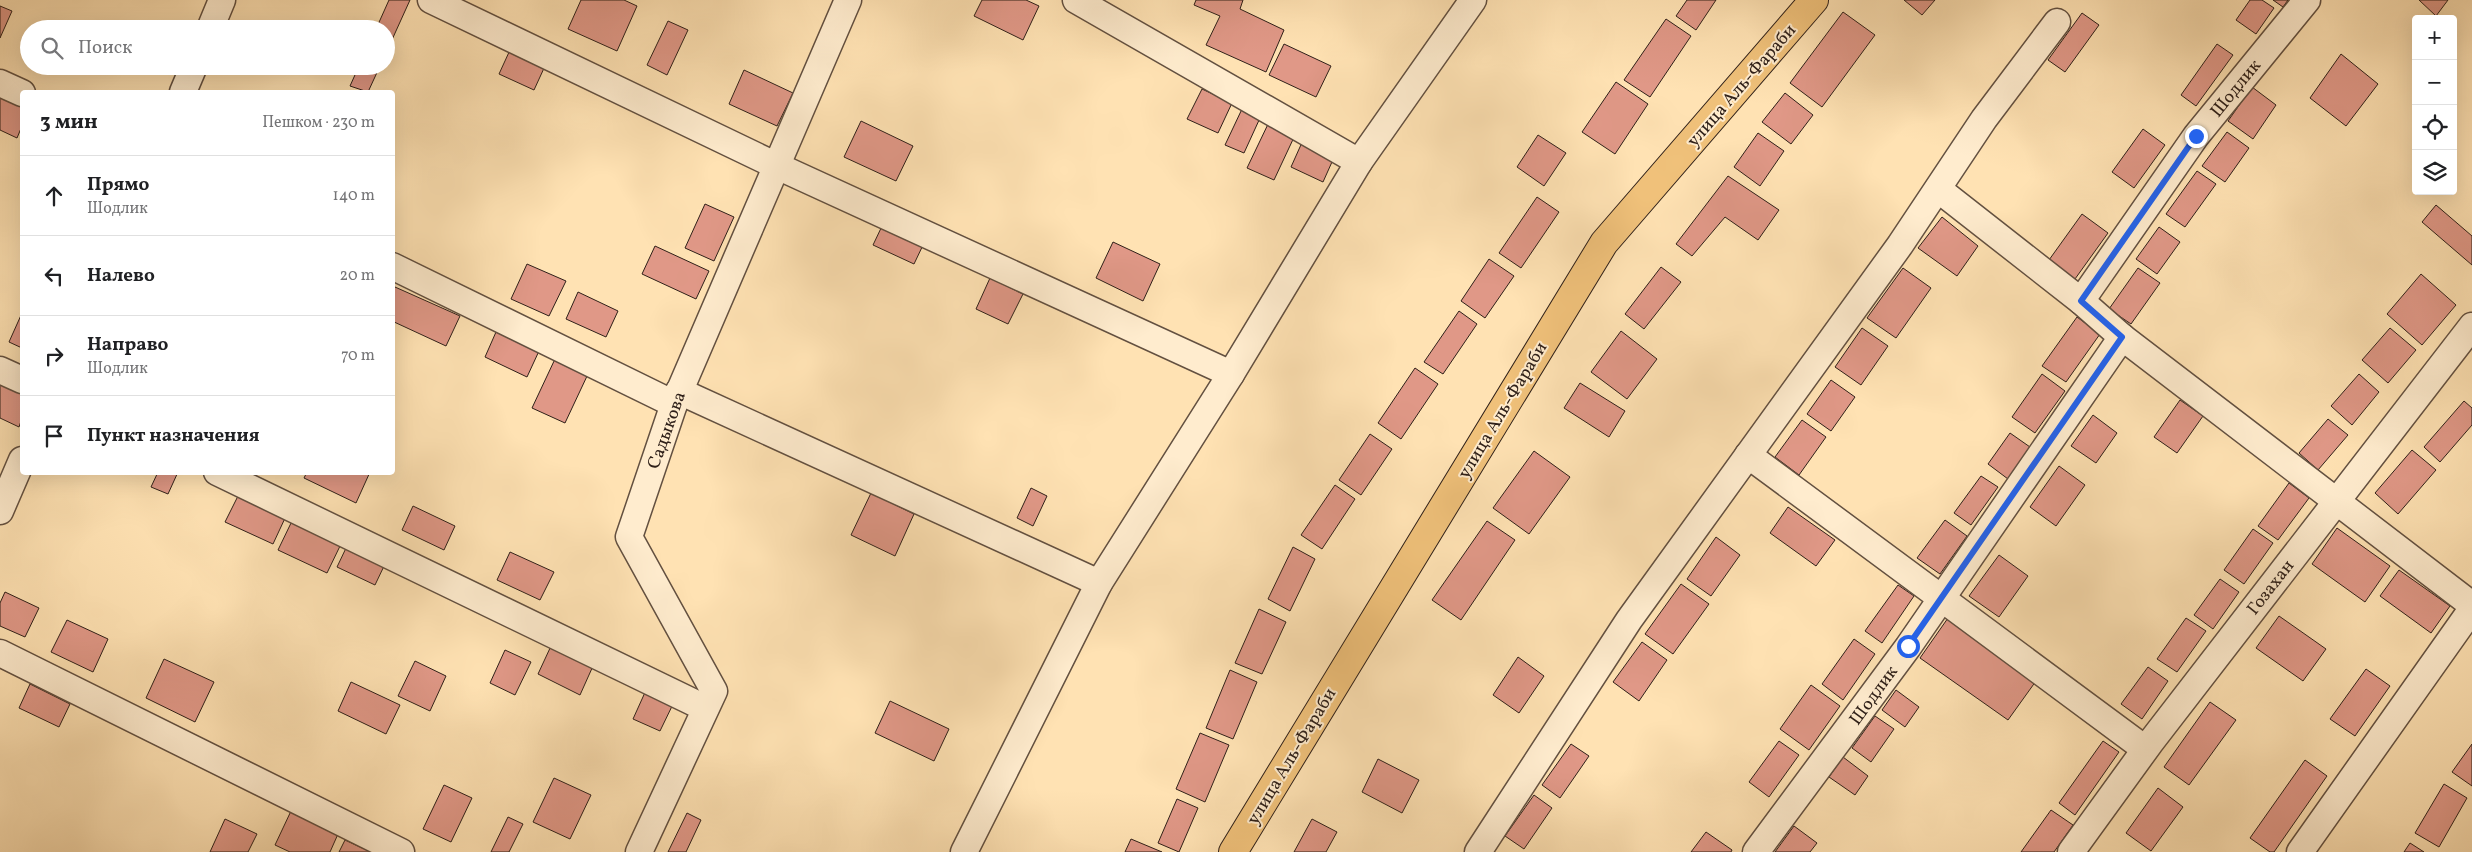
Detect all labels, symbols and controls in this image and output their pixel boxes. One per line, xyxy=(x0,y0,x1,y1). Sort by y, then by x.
map controls xyxy=(2412,15,2457,195)
button: + xyxy=(2412,15,2457,60)
street label: улица Аль-Фараби xyxy=(1682,19,1803,153)
search box xyxy=(20,20,395,75)
icon: search xyxy=(38,34,66,62)
text: Поиск xyxy=(78,35,132,61)
street label: Шодлик xyxy=(2205,54,2268,123)
button: − xyxy=(2412,60,2457,105)
button: locate xyxy=(2412,105,2457,150)
text: 3 мин xyxy=(40,108,98,137)
text: Пешком · 230 m xyxy=(262,112,375,134)
route end xyxy=(2185,125,2208,148)
button: layers xyxy=(2412,150,2457,195)
text: Прямо xyxy=(87,172,149,198)
icon: ahead xyxy=(40,182,68,210)
text: 140 m xyxy=(333,185,375,207)
text: Шодлик xyxy=(87,198,148,220)
icon: left xyxy=(40,262,68,290)
text: Налево xyxy=(87,263,155,289)
text: 20 m xyxy=(340,265,375,287)
text: Направо xyxy=(87,332,169,358)
street label: улица Аль-Фараби xyxy=(1453,338,1554,484)
icon: right xyxy=(40,342,68,370)
text: 70 m xyxy=(341,345,375,367)
text: Шодлик xyxy=(87,358,148,380)
street label: Садыкова xyxy=(642,388,693,473)
icon: arrive xyxy=(40,422,68,450)
text: Пункт назначения xyxy=(87,423,260,449)
street label: Гозахан xyxy=(2242,555,2301,621)
route start xyxy=(1897,635,1920,658)
street label: Шодлик xyxy=(1844,661,1905,731)
street label: улица Аль-Фараби xyxy=(1242,684,1343,830)

